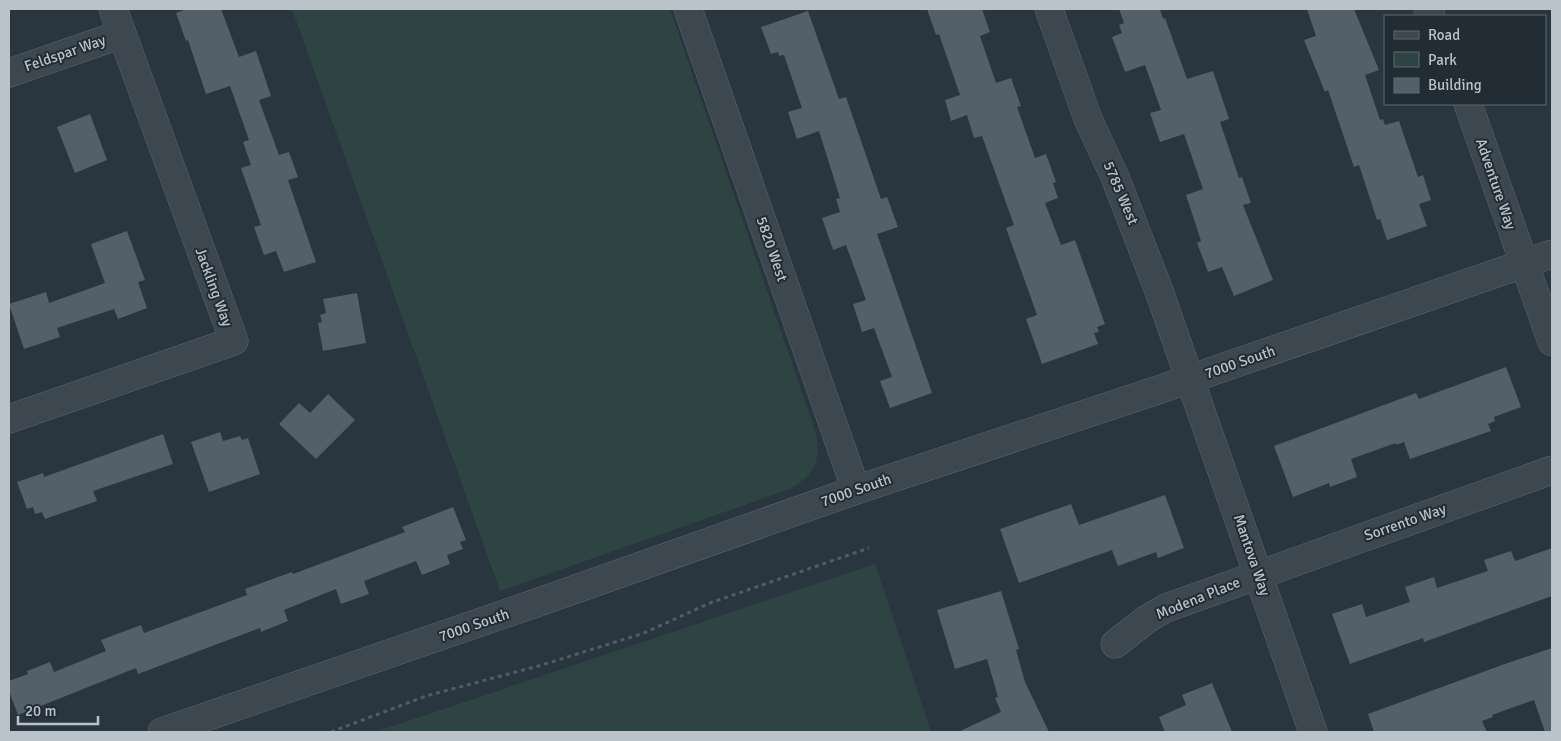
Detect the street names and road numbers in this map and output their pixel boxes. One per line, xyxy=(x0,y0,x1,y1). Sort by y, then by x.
street label: Feldspar Way xyxy=(22,31,108,75)
street label: Adventure Way xyxy=(1472,136,1520,232)
street label: 5785 West xyxy=(1100,159,1142,227)
street label: 5820 West xyxy=(753,214,791,284)
street label: Jackling Way xyxy=(191,245,237,329)
street label: 7000 South xyxy=(1202,342,1278,382)
street label: 7000 South xyxy=(818,470,894,510)
street label: Sorrento Way xyxy=(1362,500,1448,544)
street label: Mantova Way xyxy=(1230,512,1274,598)
street label: Modena Place xyxy=(1153,573,1243,623)
street label: 7000 South xyxy=(436,605,512,645)

